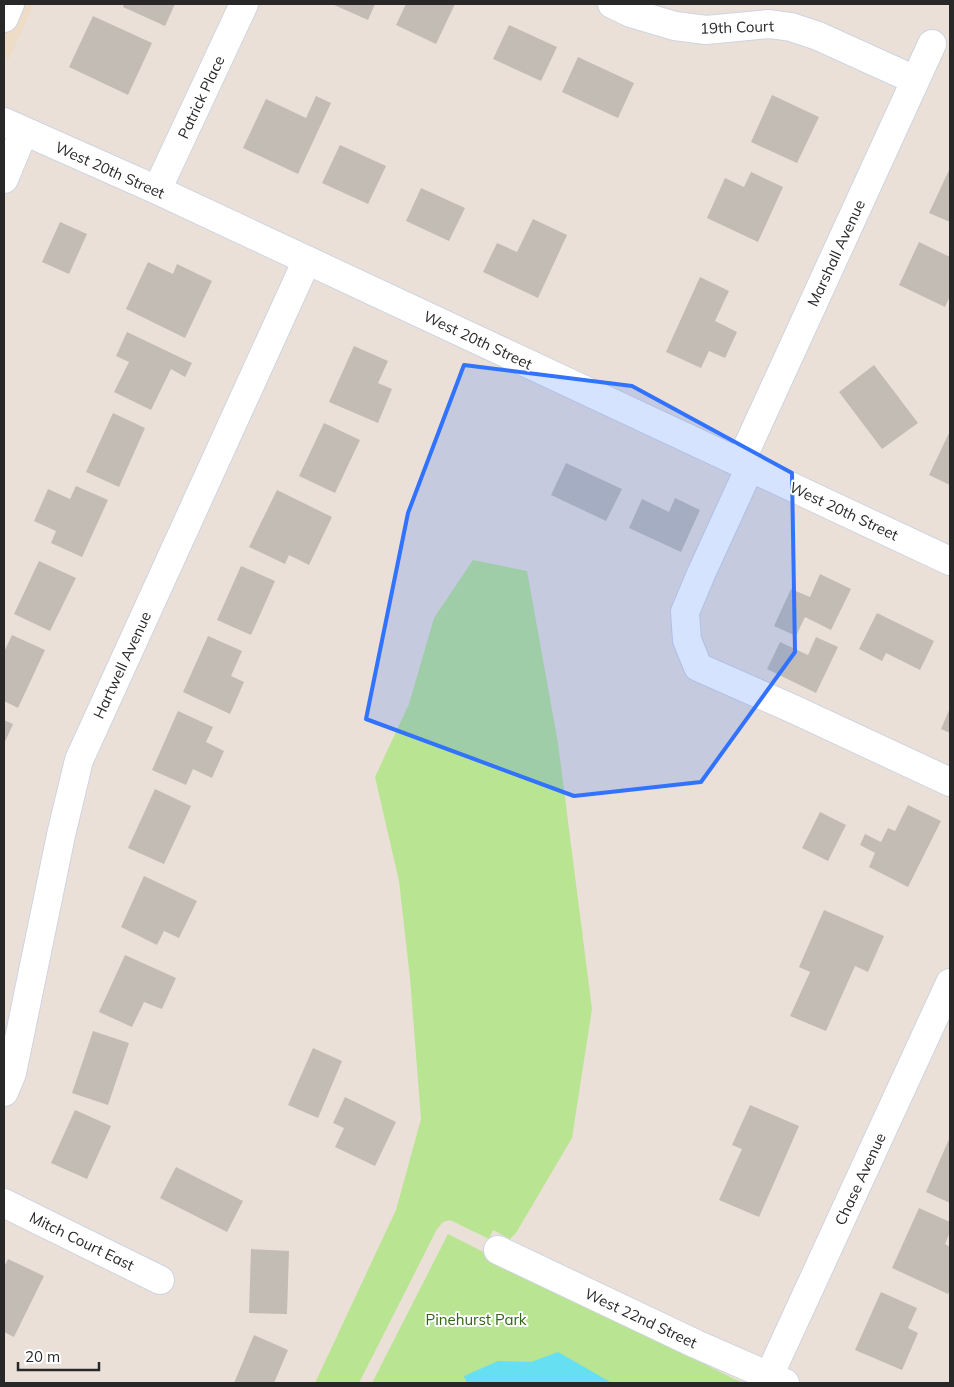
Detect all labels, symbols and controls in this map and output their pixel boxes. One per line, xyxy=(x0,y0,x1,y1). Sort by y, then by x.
street label: 19th Court xyxy=(700,16,774,38)
street label: Patrick Place xyxy=(173,52,229,142)
street label: West 20th Street xyxy=(52,137,168,203)
street label: Marshall Avenue xyxy=(803,197,869,309)
street label: West 20th Street xyxy=(421,306,535,374)
street label: West 20th Street xyxy=(787,477,901,545)
street label: Hartwell Avenue xyxy=(89,608,155,722)
street label: Chase Avenue xyxy=(830,1130,890,1228)
street label: Mitch Court East xyxy=(27,1207,137,1275)
street label: West 22nd Street xyxy=(582,1284,700,1352)
park label: Pinehurst Park xyxy=(425,1310,527,1329)
scale bar xyxy=(18,1340,99,1372)
text: 20 m xyxy=(25,1347,60,1366)

